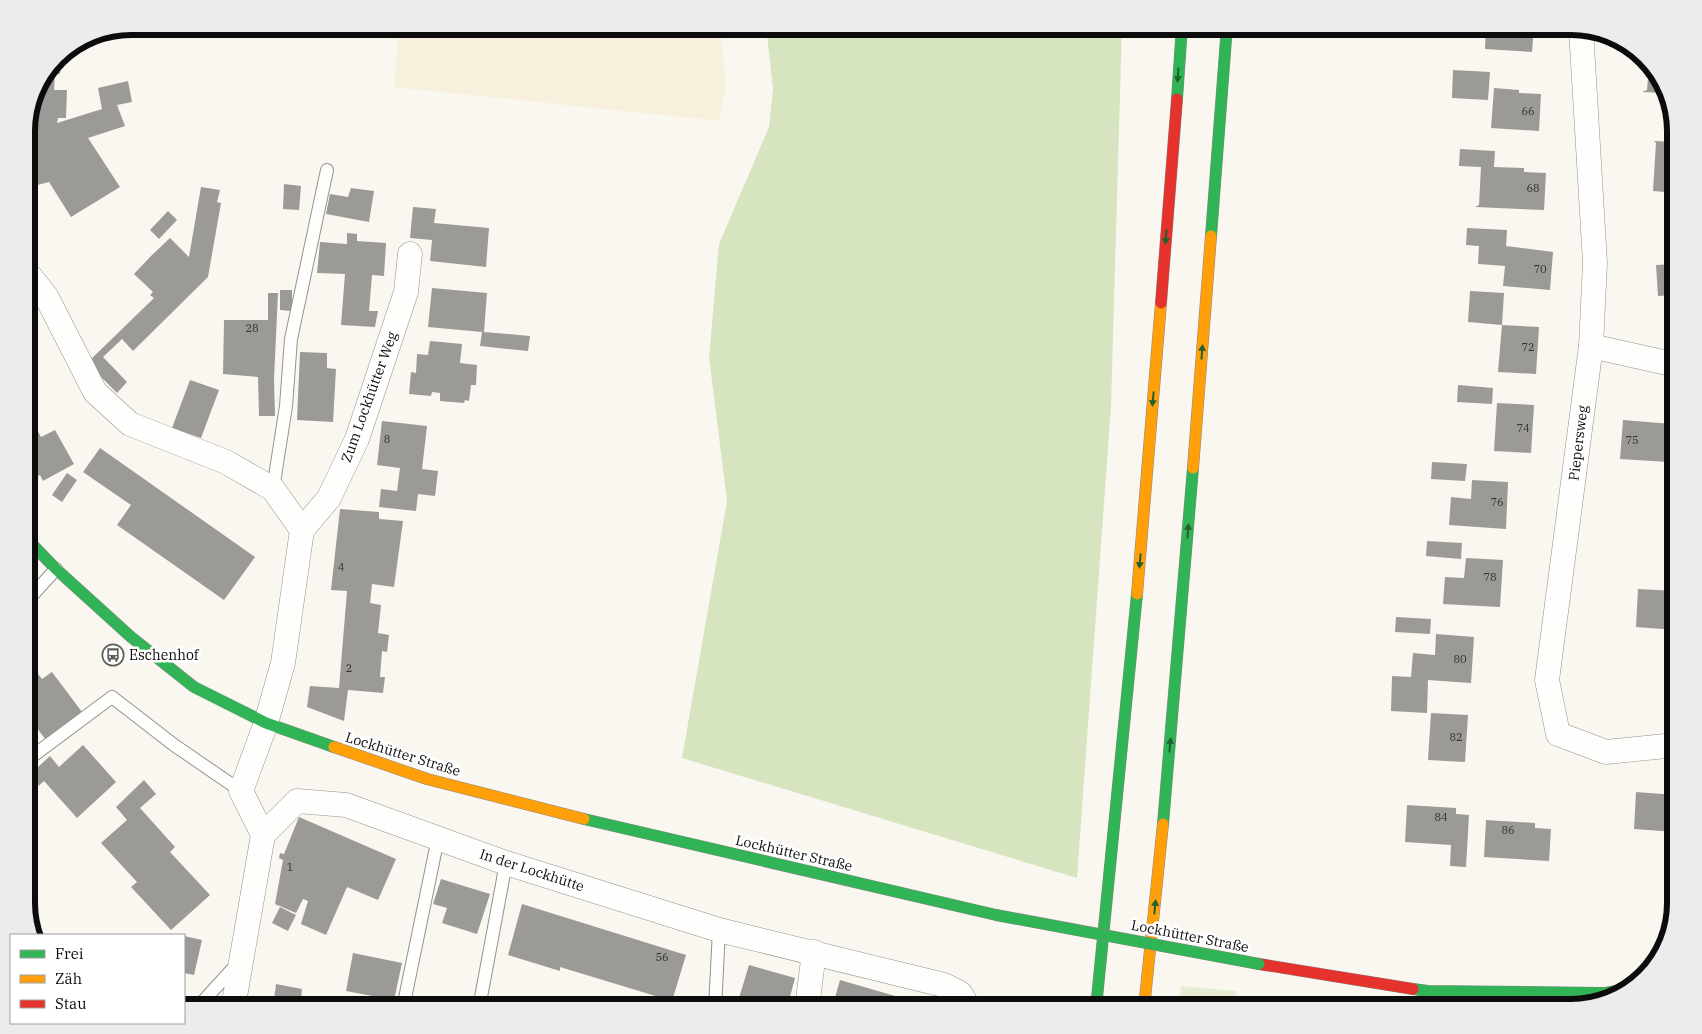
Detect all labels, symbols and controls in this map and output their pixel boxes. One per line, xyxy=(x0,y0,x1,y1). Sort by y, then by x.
one-way arrow xyxy=(1174,67,1182,83)
house number: 66 xyxy=(1521,104,1535,118)
house number: 68 xyxy=(1526,181,1540,195)
one-way arrow xyxy=(1162,229,1170,245)
house number: 70 xyxy=(1533,262,1547,276)
house number: 28 xyxy=(245,321,259,335)
street label: Zum Lockhütter Weg xyxy=(337,329,401,465)
house number: 72 xyxy=(1521,340,1535,354)
one-way arrow xyxy=(1198,343,1206,359)
one-way arrow xyxy=(1149,391,1157,407)
street label: Piepersweg xyxy=(1564,404,1592,482)
house number: 74 xyxy=(1516,421,1530,435)
house number: 8 xyxy=(384,432,390,446)
house number: 75 xyxy=(1625,433,1639,447)
house number: 76 xyxy=(1490,495,1504,509)
one-way arrow xyxy=(1184,523,1192,539)
one-way arrow xyxy=(1135,553,1143,569)
house number: 4 xyxy=(338,560,345,574)
house number: 78 xyxy=(1483,570,1497,584)
bus stop icon: Eschenhof xyxy=(101,643,125,667)
place label: Eschenhof xyxy=(129,646,200,664)
house number: 80 xyxy=(1453,652,1467,666)
house number: 2 xyxy=(346,661,352,675)
street label: Lockhütter Straße xyxy=(343,728,463,780)
house number: 82 xyxy=(1449,730,1463,744)
one-way arrow xyxy=(1166,737,1174,753)
house number: 84 xyxy=(1434,810,1448,824)
house number: 86 xyxy=(1501,823,1515,837)
street label: Lockhütter Straße xyxy=(734,831,854,875)
street label: In der Lockhütte xyxy=(477,845,587,895)
house number: 1 xyxy=(287,860,293,874)
one-way arrow xyxy=(1151,899,1159,915)
street label: Lockhütter Straße xyxy=(1130,916,1250,956)
legend xyxy=(10,934,185,1024)
text: Frei xyxy=(55,944,84,963)
house number: 56 xyxy=(655,950,669,964)
text: Zäh xyxy=(55,969,82,988)
text: Stau xyxy=(55,994,87,1013)

